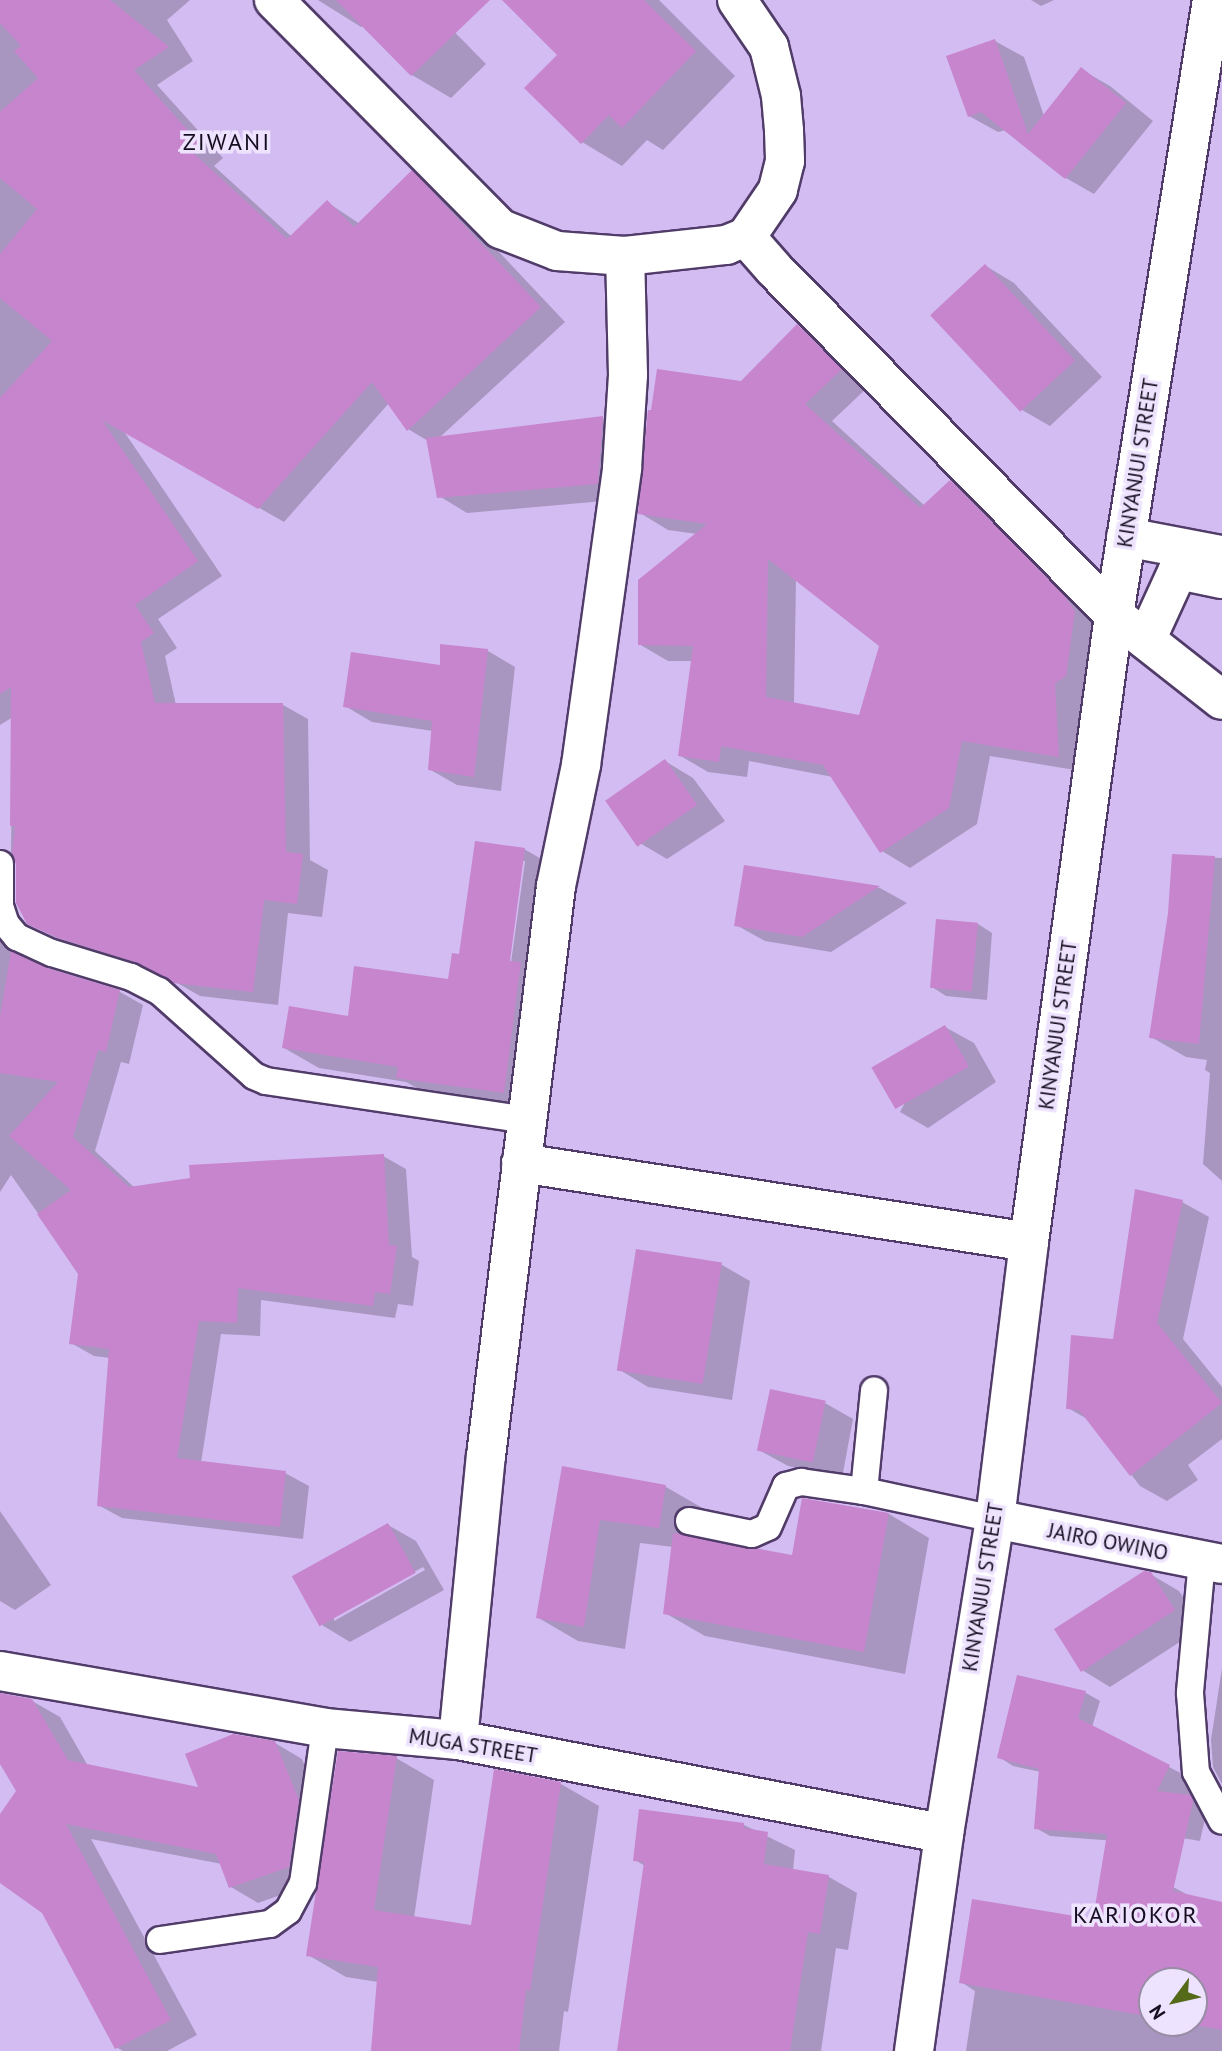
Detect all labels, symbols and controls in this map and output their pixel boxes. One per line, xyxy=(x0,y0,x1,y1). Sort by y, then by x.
district label: ZIWANI xyxy=(184,128,270,156)
street label: KINYANJUI STREET xyxy=(1112,377,1164,549)
street label: KINYANJUI STREET xyxy=(1034,939,1082,1111)
street label: KINYANJUI STREET xyxy=(957,1501,1009,1673)
street label: JAIRO OWINO xyxy=(1046,1518,1170,1566)
street label: MUGA STREET xyxy=(407,1723,539,1769)
district label: KARIOKOR xyxy=(1074,1901,1198,1929)
north arrow xyxy=(1138,1967,1208,2037)
text: N xyxy=(1144,2001,1171,2024)

